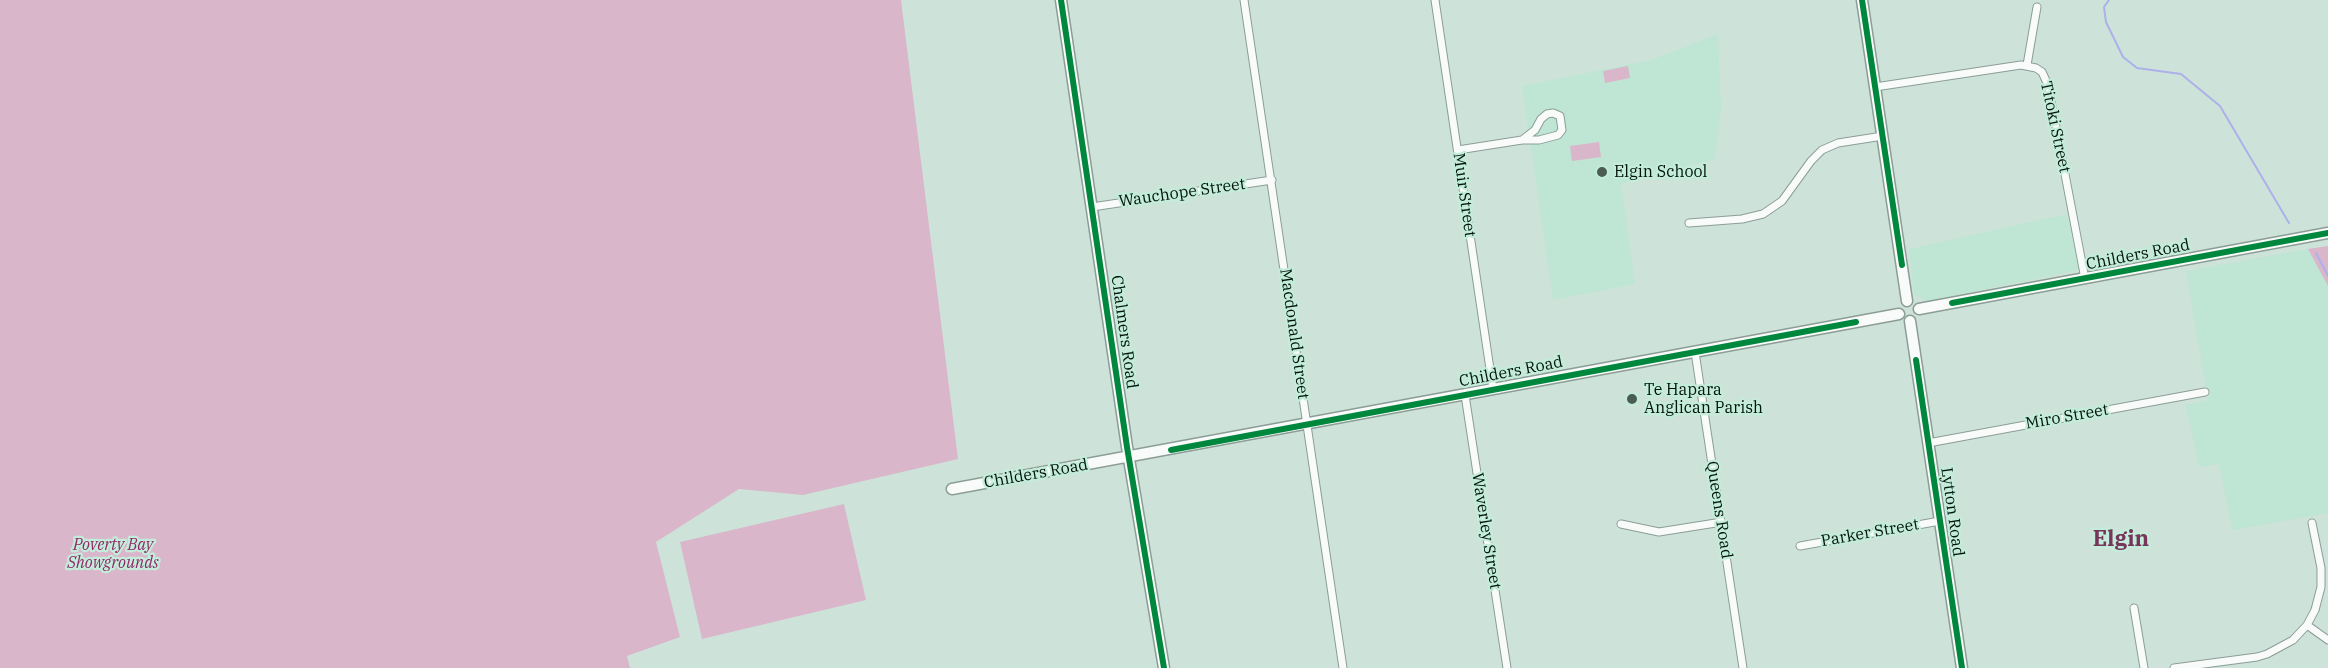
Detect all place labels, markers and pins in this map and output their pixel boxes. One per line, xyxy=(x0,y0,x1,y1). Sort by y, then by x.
place label: Elgin School xyxy=(1614,162,1707,182)
marker: Elgin School xyxy=(1595,165,1609,179)
place label: Te Hapara Anglican Parish xyxy=(1644,380,1763,418)
marker: Te Hapara Anglican Parish xyxy=(1625,392,1639,406)

